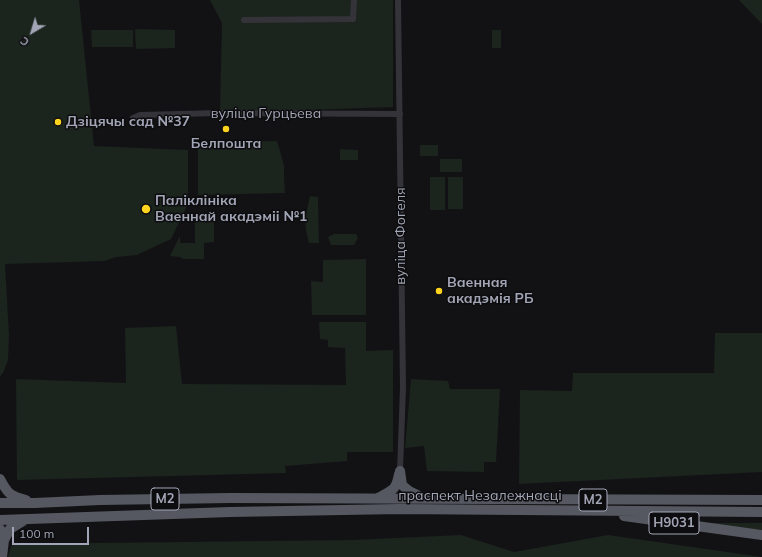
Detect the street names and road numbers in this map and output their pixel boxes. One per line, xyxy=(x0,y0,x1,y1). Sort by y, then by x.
street label: вуліца Гурцьева xyxy=(211,106,321,122)
street label: вуліца Фогеля xyxy=(393,187,409,285)
road number: М2 xyxy=(151,488,179,510)
street label: праспект Незалежнасці xyxy=(398,488,562,504)
road number: М2 xyxy=(579,489,607,511)
road number: Н9031 xyxy=(649,512,699,534)

